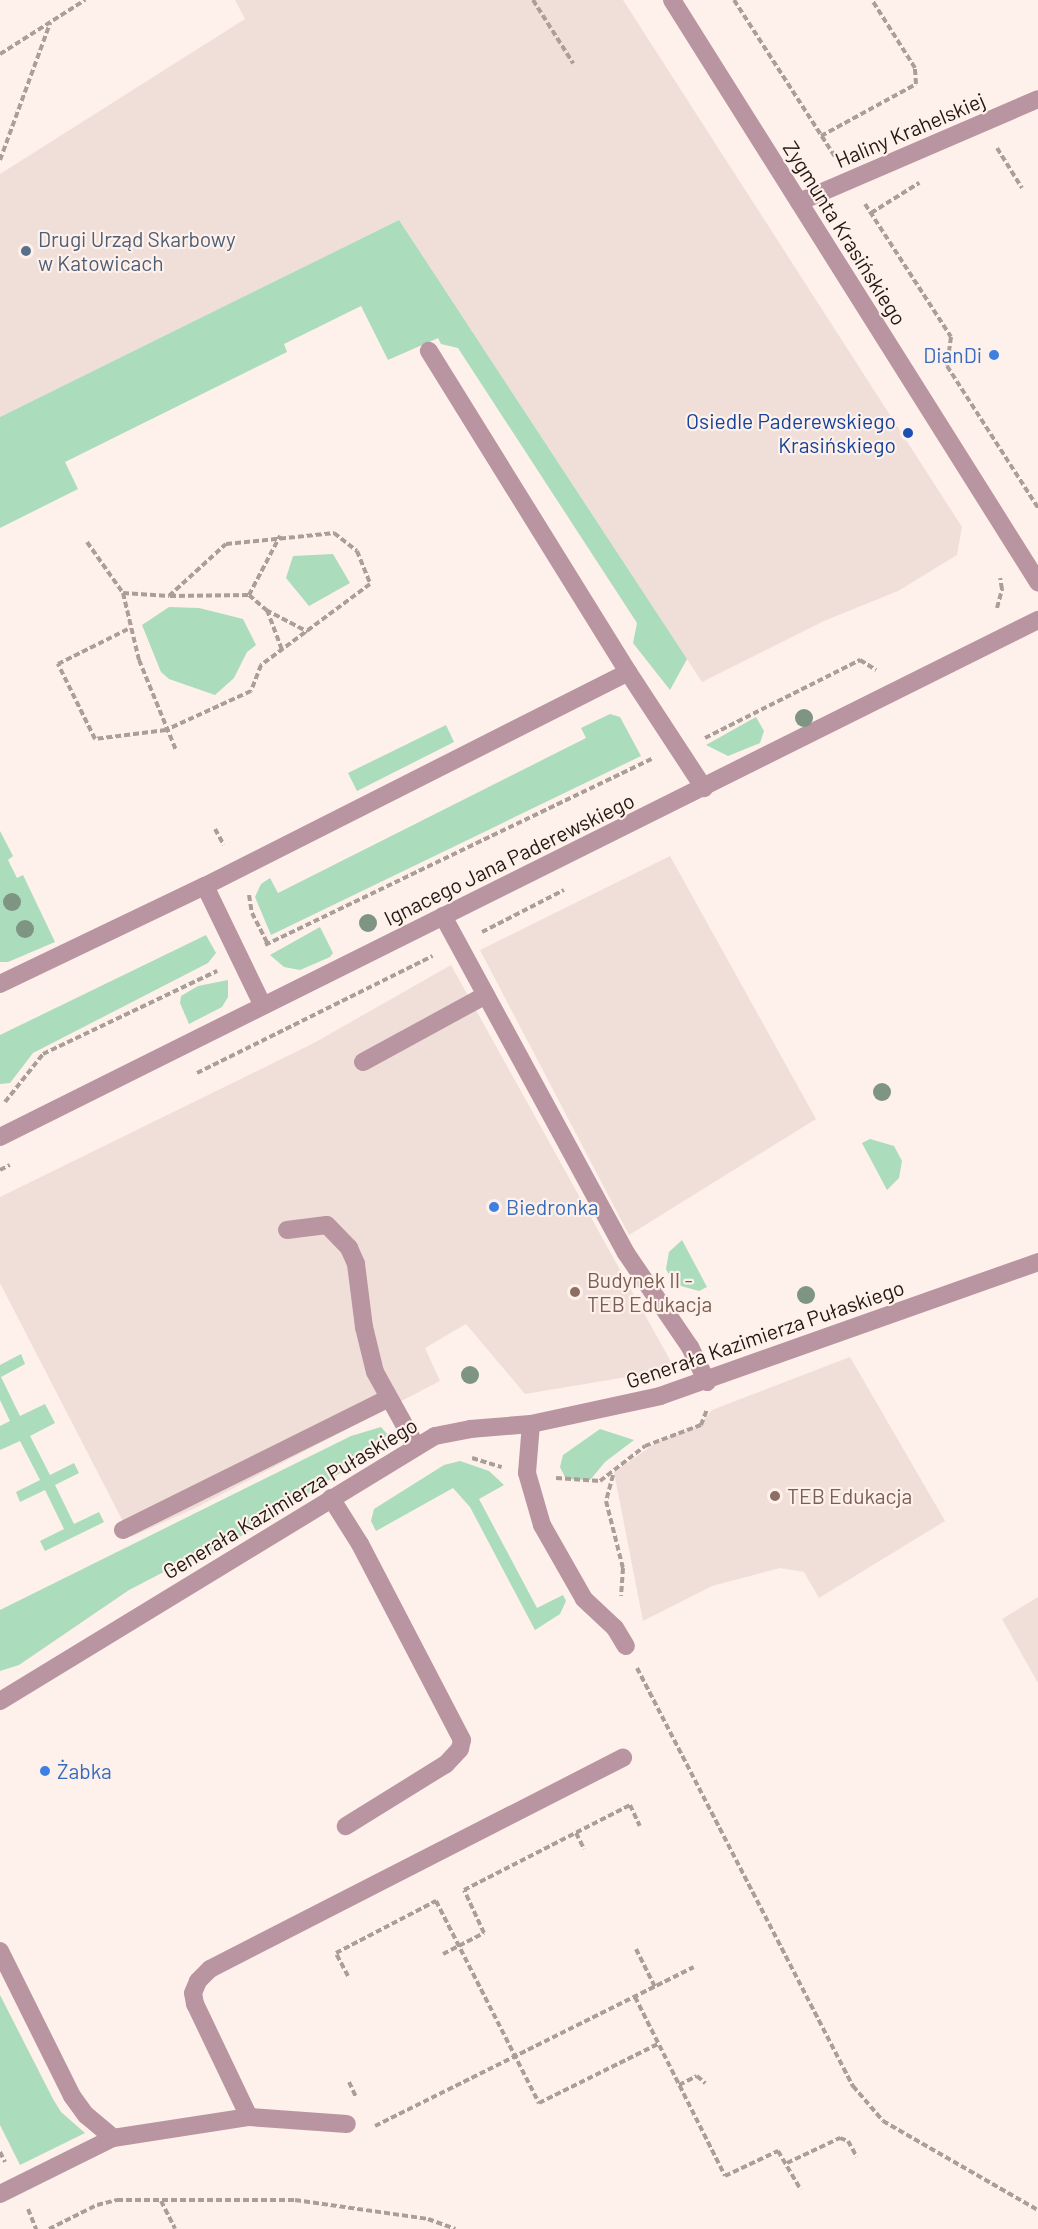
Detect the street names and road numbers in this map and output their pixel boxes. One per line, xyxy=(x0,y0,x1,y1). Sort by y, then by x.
street label: Haliny Krahelskiej xyxy=(831,87,989,173)
street label: Zygmunta Krasińskiego xyxy=(778,136,912,330)
street label: Ignacego Jana Paderewskiego xyxy=(380,787,638,931)
street label: Generała Kazimierza Pułaskiego xyxy=(623,1274,907,1394)
street label: Generała Kazimierza Pułaskiego xyxy=(158,1412,422,1584)

